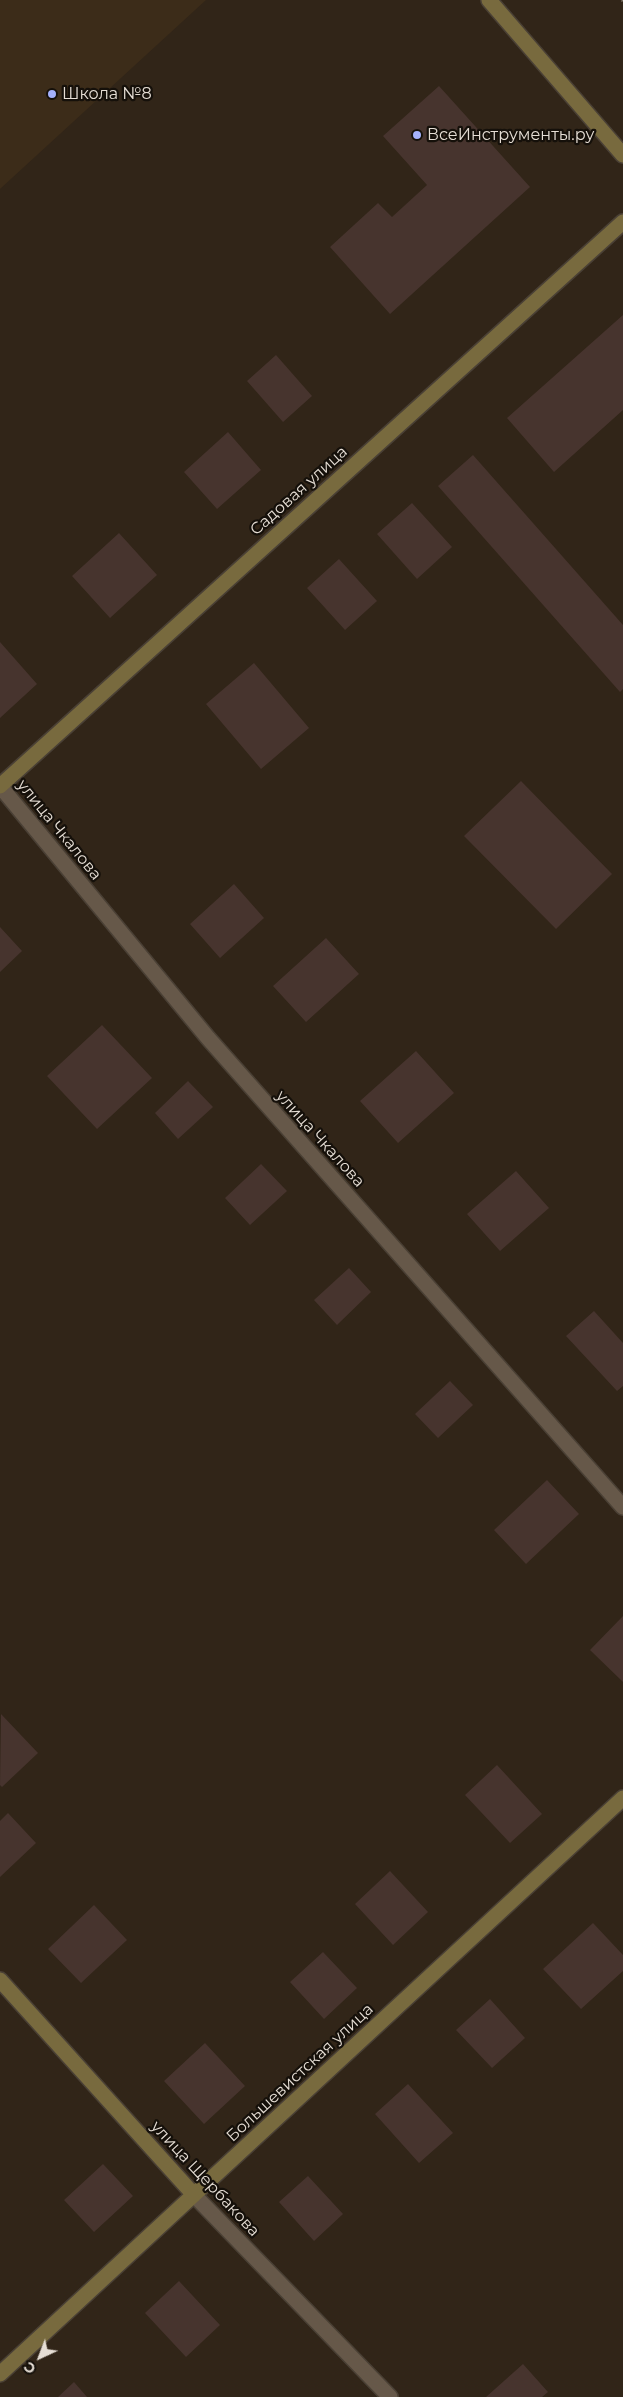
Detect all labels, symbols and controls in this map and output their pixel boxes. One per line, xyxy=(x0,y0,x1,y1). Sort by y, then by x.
place label: Школа №8 xyxy=(62,84,152,104)
marker: Школа №8 xyxy=(46,88,58,100)
place label: ВсеИнструменты.ру xyxy=(427,125,594,145)
marker: ВсеИнструменты.ру xyxy=(411,129,423,141)
street label: Садовая улица xyxy=(246,442,352,540)
street label: улица Чкалова xyxy=(13,776,105,884)
street label: улица Чкалова xyxy=(272,1087,368,1191)
street label: Большевистская улица xyxy=(223,2000,377,2146)
street label: улица Щербакова xyxy=(147,2117,263,2241)
north arrow xyxy=(15,2332,65,2382)
text: С xyxy=(20,2358,40,2378)

